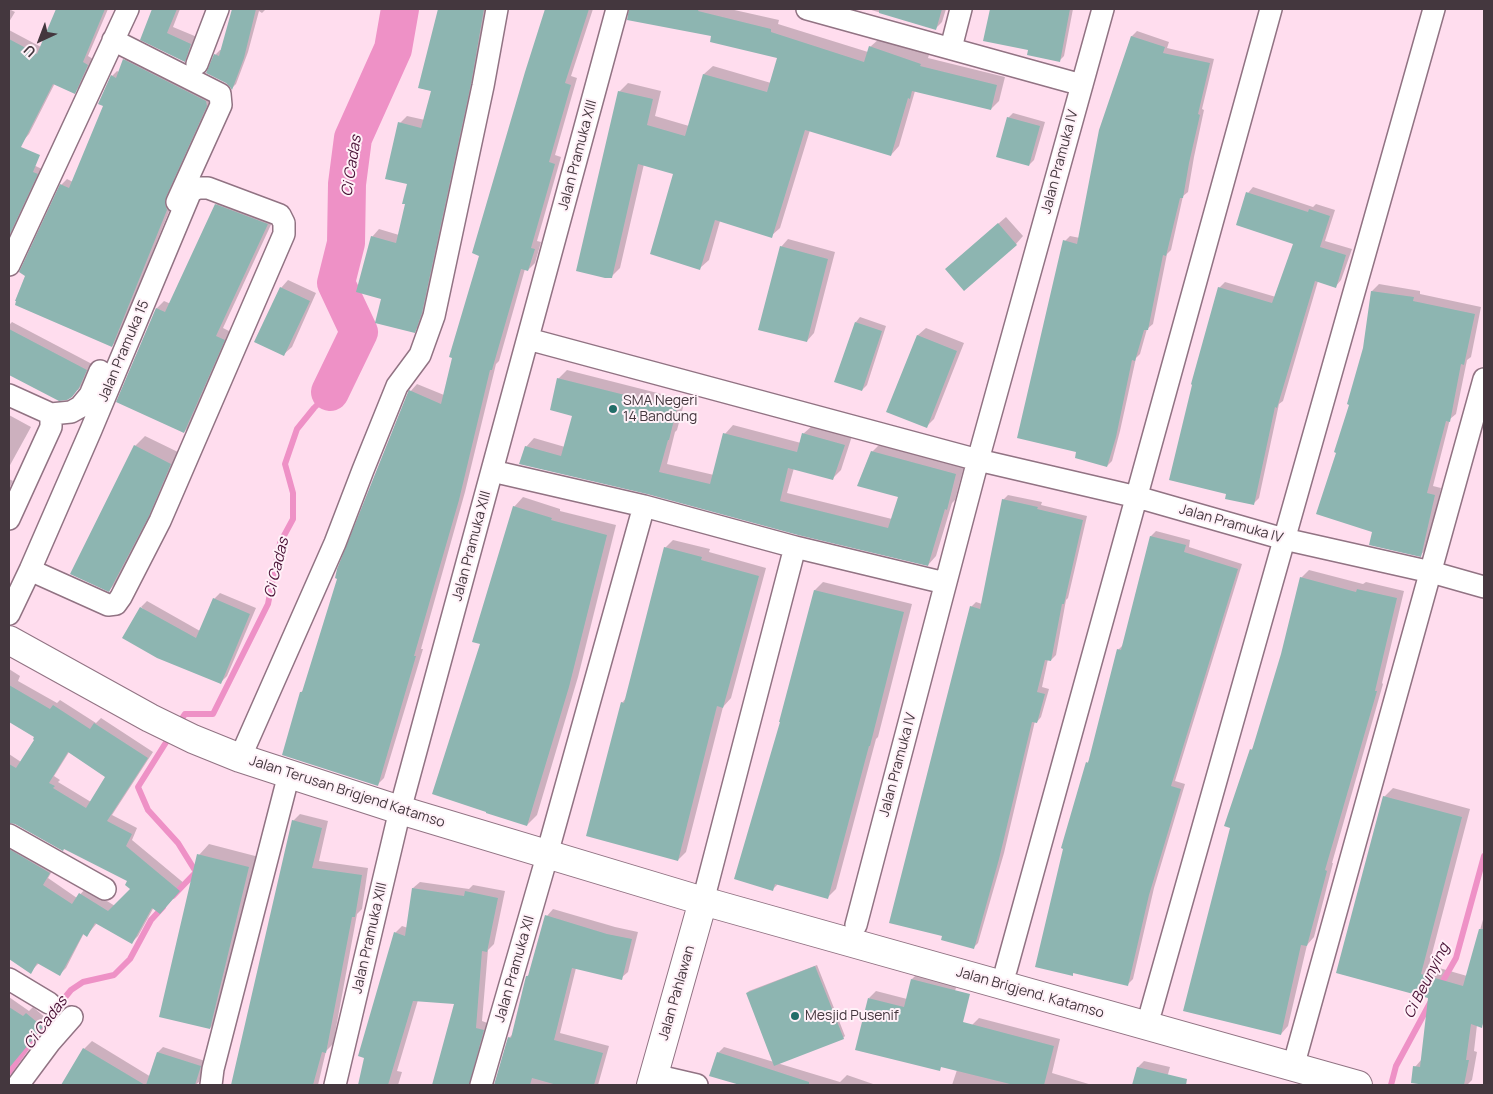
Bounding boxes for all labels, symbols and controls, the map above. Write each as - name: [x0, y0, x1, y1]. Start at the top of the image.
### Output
- north arrow: [15, 15, 65, 65]
- text: U: [19, 41, 40, 62]
- street label: Jalan Pramuka XIII: [555, 98, 601, 212]
- street label: Jalan Pramuka IV: [1038, 108, 1082, 216]
- water label: Ci Cadas: [338, 134, 366, 198]
- street label: Jalan Pramuka 15: [95, 298, 153, 404]
- place label: SMA Negeri 14 Bandung: [623, 393, 698, 426]
- marker: SMA Negeri 14 Bandung: [607, 403, 619, 415]
- street label: Jalan Pramuka XIII: [449, 489, 495, 603]
- street label: Jalan Pramuka IV: [1177, 501, 1285, 547]
- water label: Ci Cadas: [261, 536, 293, 600]
- street label: Jalan Pramuka IV: [876, 711, 920, 819]
- street label: Jalan Terusan Brigjend Katamso: [247, 752, 447, 832]
- street label: Jalan Pramuka XIII: [349, 881, 391, 995]
- street label: Jalan Pramuka XII: [492, 914, 538, 1024]
- water label: Ci Beunying: [1400, 940, 1454, 1022]
- street label: Jalan Pahlawan: [655, 944, 699, 1042]
- street label: Jalan Brigjend. Katamso: [954, 964, 1106, 1022]
- water label: Ci Cadas: [20, 993, 72, 1053]
- place label: Mesjid Pusenif: [805, 1008, 899, 1024]
- marker: Mesjid Pusenif: [789, 1010, 801, 1022]

